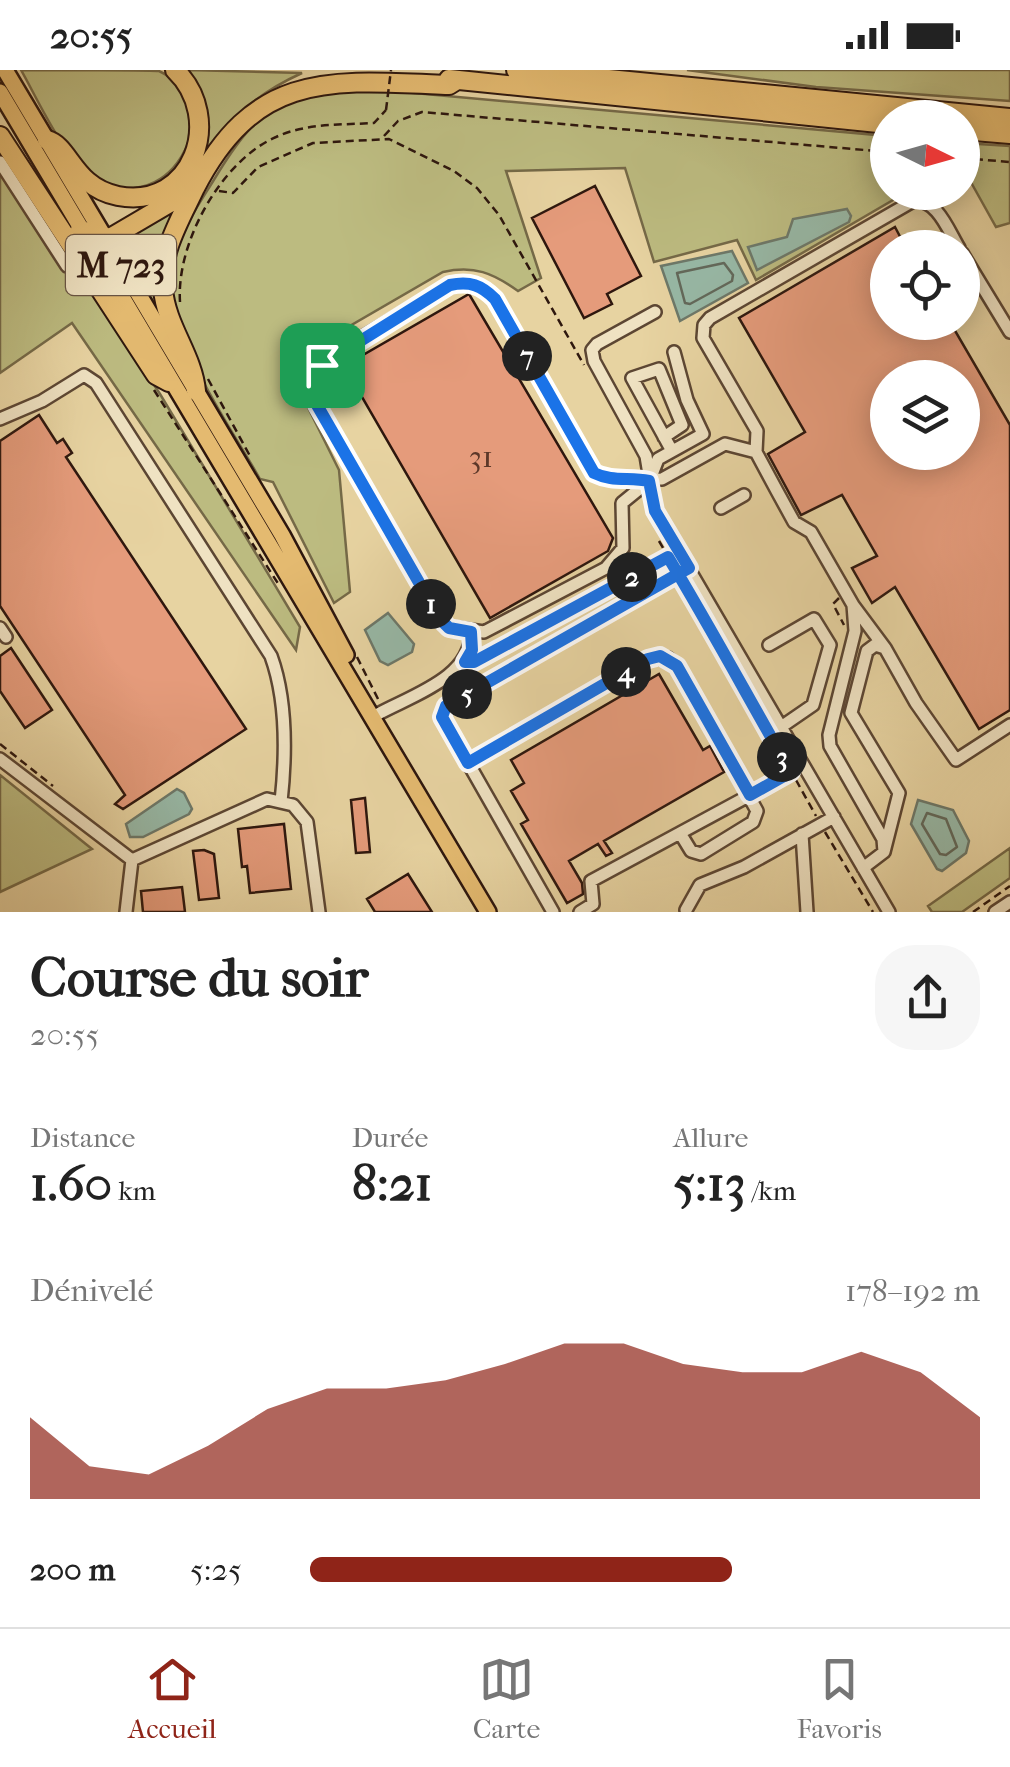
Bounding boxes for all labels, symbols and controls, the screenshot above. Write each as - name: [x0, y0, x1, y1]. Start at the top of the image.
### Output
- text: 20:55: [50, 13, 132, 58]
- north arrow: [870, 100, 980, 210]
- map controls: [870, 100, 980, 470]
- button: locate: [870, 230, 980, 340]
- road number: M 723: [66, 235, 176, 295]
- pin: [280, 323, 365, 408]
- pin: 7: [502, 331, 552, 381]
- icon: arrive: [295, 338, 350, 393]
- text: 7: [520, 339, 534, 372]
- button: layers: [870, 360, 980, 470]
- house number: 31: [469, 438, 493, 475]
- pin: 2: [607, 552, 657, 602]
- text: 2: [625, 560, 639, 593]
- pin: 1: [406, 579, 456, 629]
- text: 1: [426, 587, 436, 620]
- pin: 4: [601, 647, 651, 697]
- text: 4: [618, 655, 634, 688]
- pin: 5: [442, 669, 492, 719]
- text: 5: [461, 677, 473, 710]
- pin: 3: [757, 732, 807, 782]
- text: 3: [776, 740, 788, 773]
- button: share: [875, 945, 980, 1050]
- text: Course du soir: [30, 946, 368, 1010]
- text: 20:55: [30, 1016, 99, 1053]
- text: Distance: [30, 1121, 135, 1154]
- text: Durée: [352, 1121, 428, 1154]
- text: Allure: [673, 1121, 748, 1154]
- text: 1.60: [30, 1154, 112, 1213]
- text: 8:21: [352, 1154, 432, 1213]
- text: 5:13: [673, 1154, 745, 1213]
- text: km: [112, 1174, 156, 1207]
- text: /km: [745, 1174, 796, 1207]
- text: Dénivelé: [30, 1272, 153, 1309]
- text: 178–192 m: [845, 1272, 980, 1309]
- text: 200 m: [30, 1551, 115, 1588]
- text: 5:25: [190, 1551, 242, 1588]
- tab: Accueil: [128, 1652, 217, 1745]
- tab: Carte: [473, 1652, 540, 1745]
- tab: Favoris: [797, 1652, 882, 1745]

